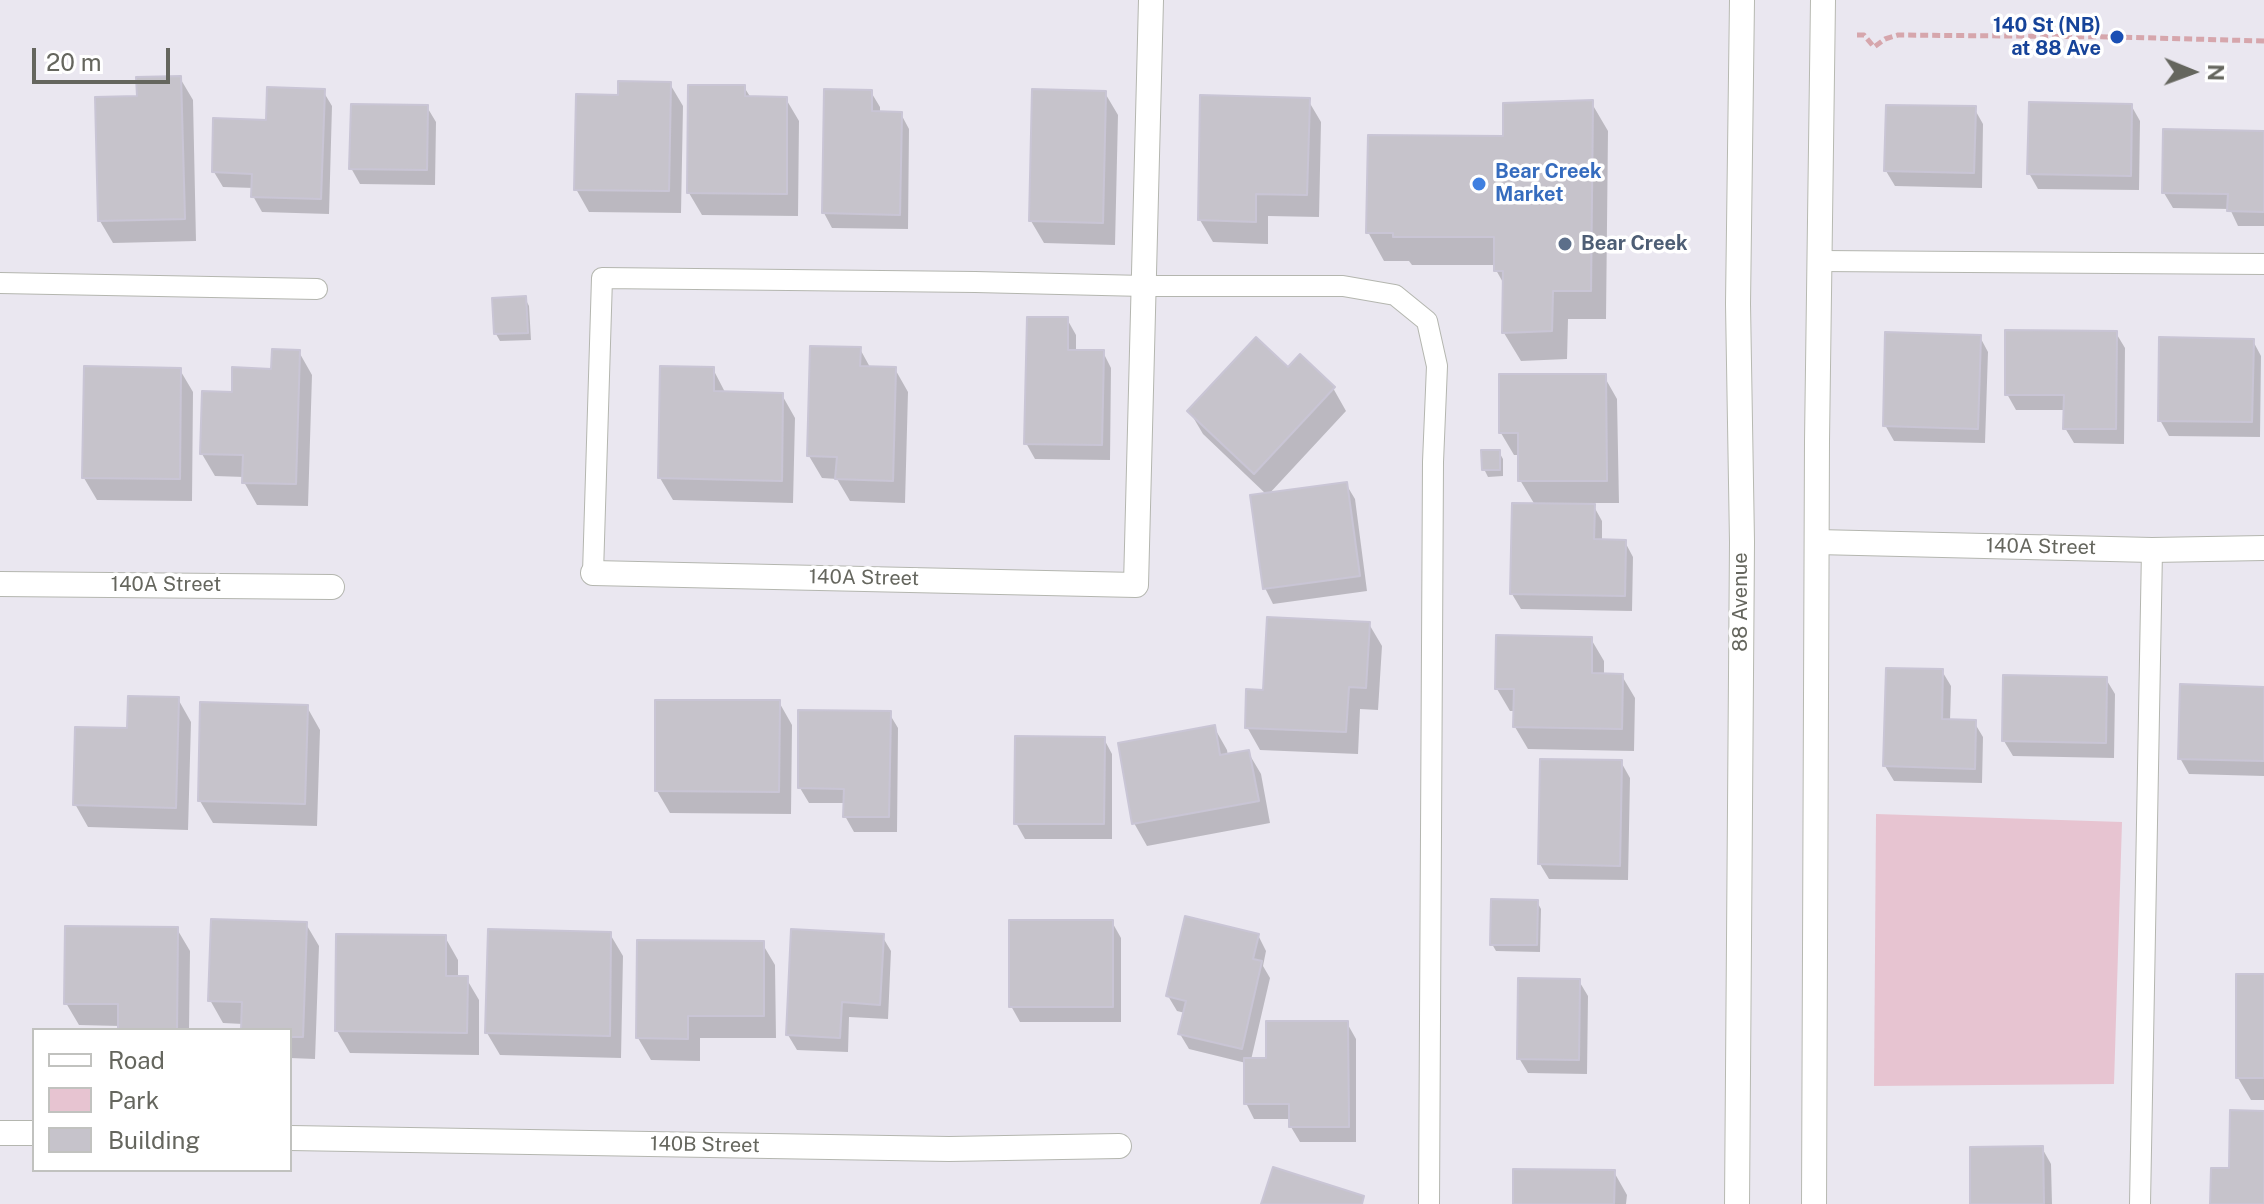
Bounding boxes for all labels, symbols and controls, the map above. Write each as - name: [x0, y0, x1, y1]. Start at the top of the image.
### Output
- place label: 140 St (NB) at 88 Ave: [1993, 14, 2101, 61]
- marker: 140 St (NB) at 88 Ave: [2108, 28, 2126, 46]
- scale bar: [36, 32, 174, 82]
- north arrow: [2152, 32, 2232, 112]
- text: 20 m: [46, 48, 102, 76]
- text: N: [2203, 64, 2229, 81]
- place label: Bear Creek Market: [1495, 160, 1602, 207]
- marker: Bear Creek Market: [1470, 175, 1488, 193]
- place label: Bear Creek: [1581, 232, 1688, 256]
- marker: Bear Creek: [1556, 235, 1574, 253]
- street label: 140A Street: [1986, 534, 2096, 560]
- street label: 88 Avenue: [1729, 552, 1753, 652]
- street label: 140A Street: [809, 565, 919, 591]
- street label: 140A Street: [111, 573, 221, 597]
- legend: [32, 1028, 292, 1172]
- text: Road: [108, 1046, 165, 1074]
- text: Park: [108, 1086, 159, 1114]
- text: Building: [108, 1126, 200, 1154]
- street label: 140B Street: [650, 1132, 760, 1158]

